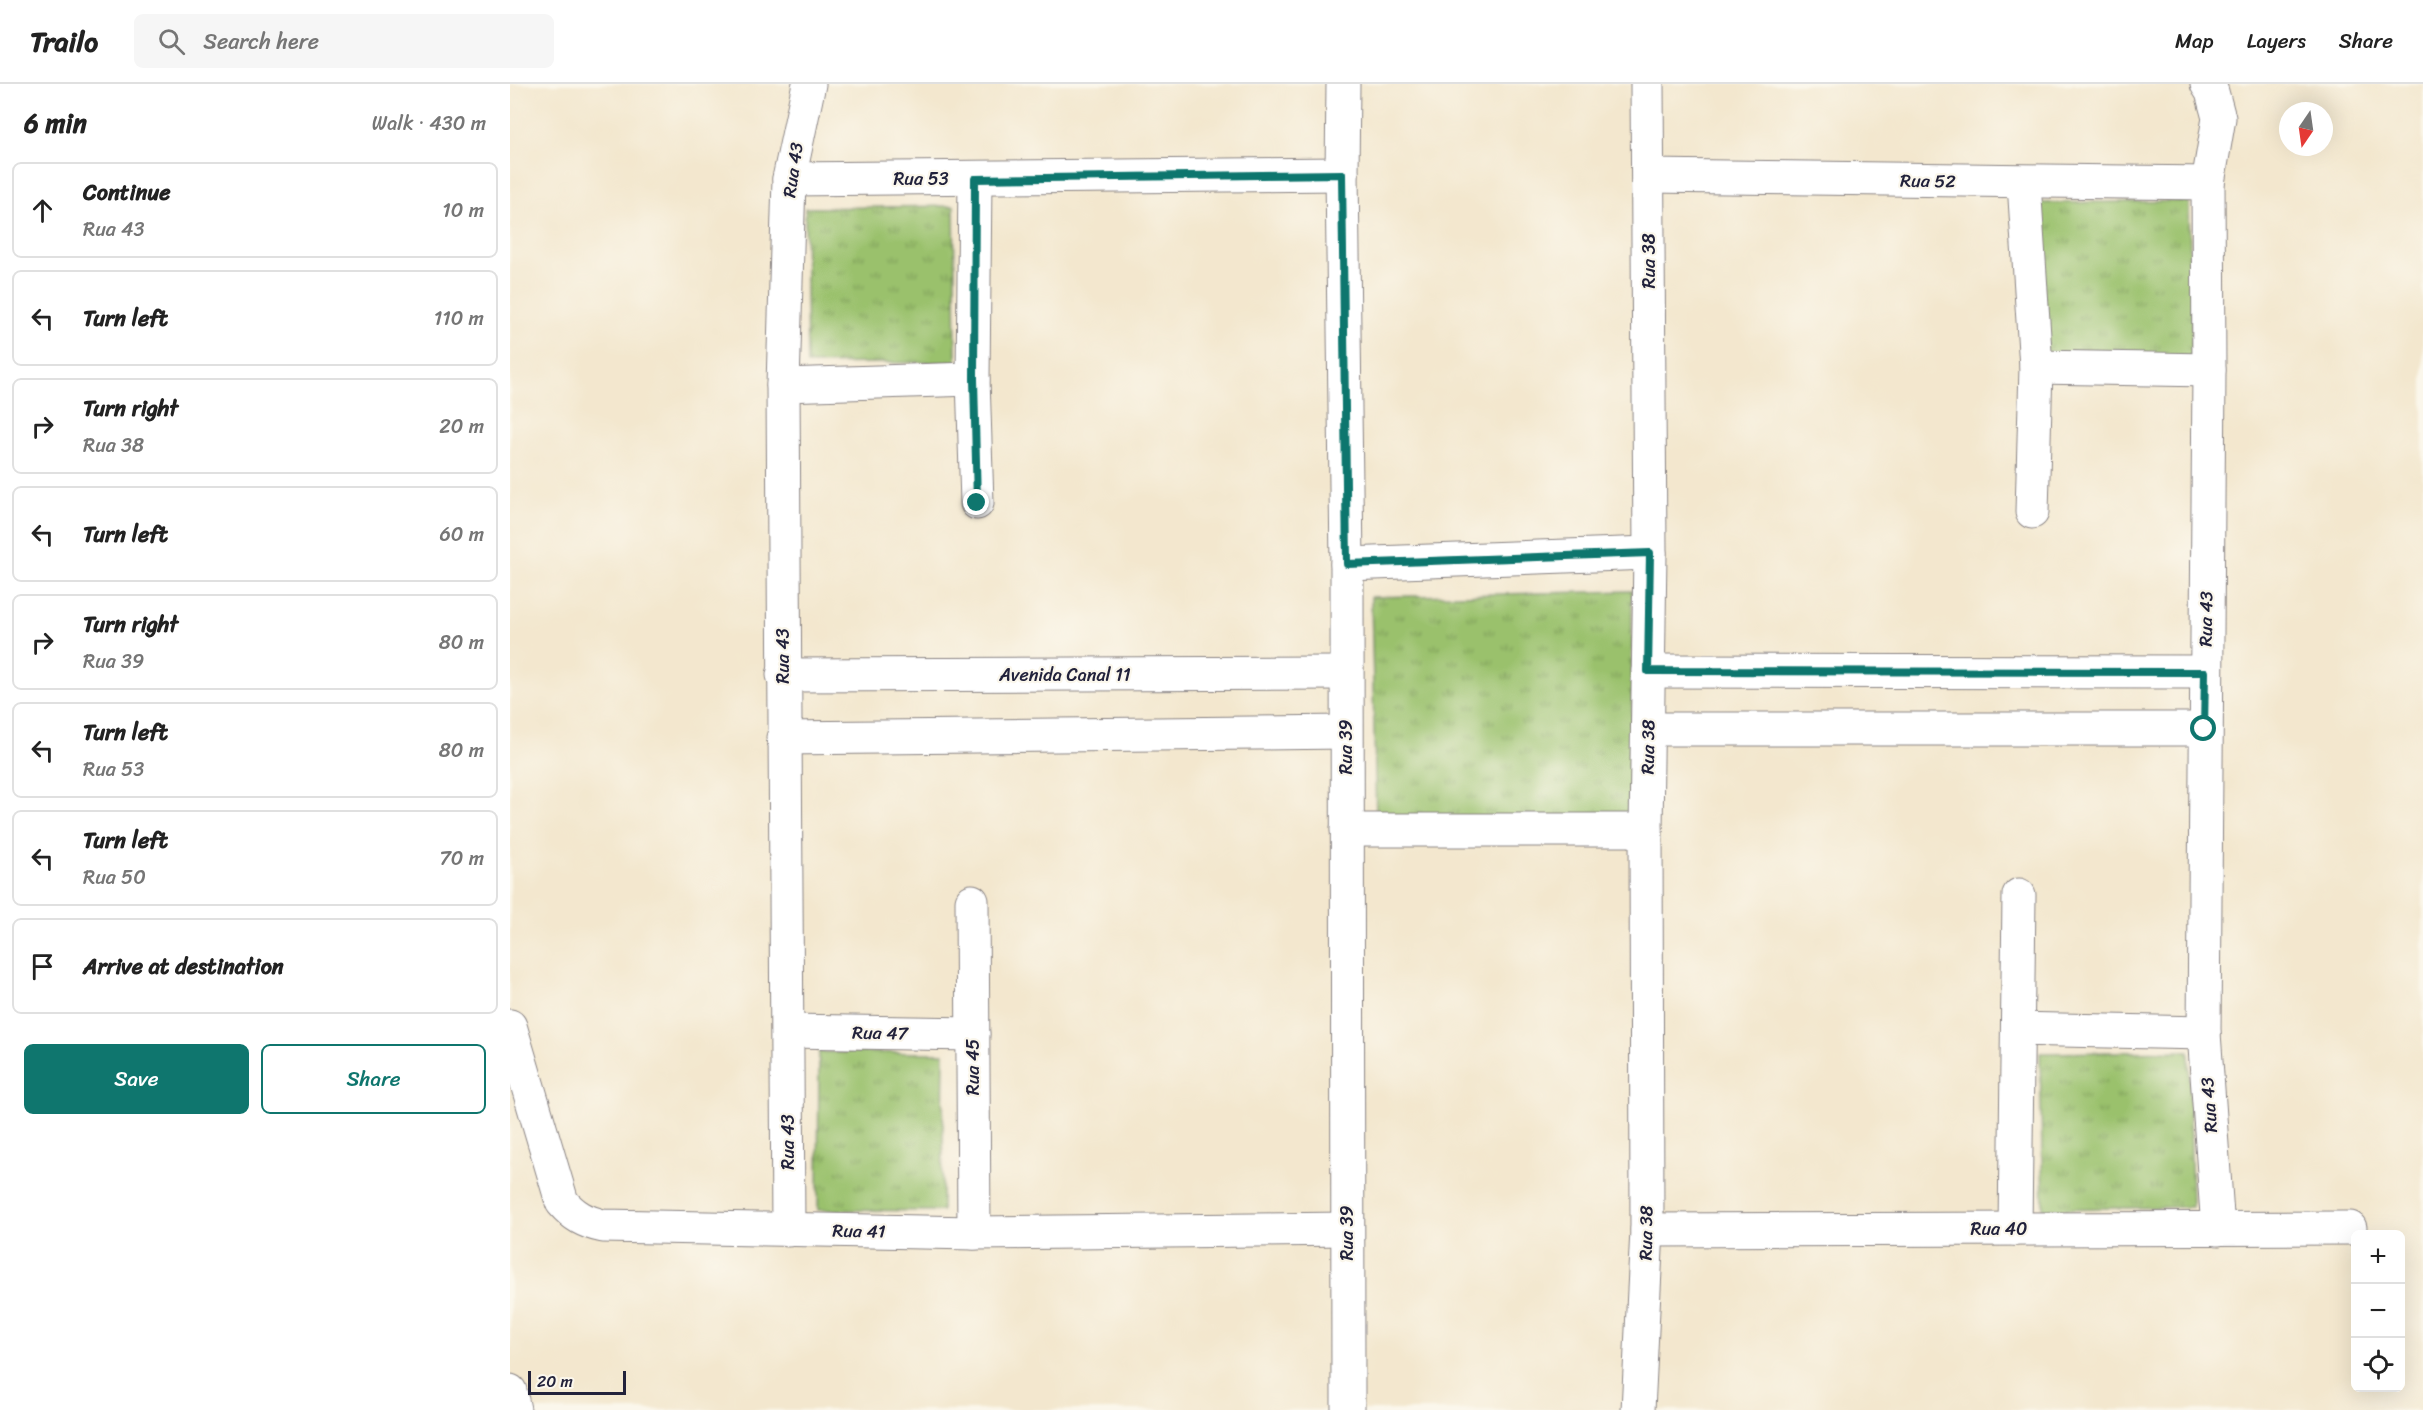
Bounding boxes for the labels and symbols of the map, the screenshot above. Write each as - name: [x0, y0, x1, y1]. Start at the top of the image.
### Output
- north arrow: [2279, 102, 2333, 156]
- street label: Rua 43: [773, 140, 813, 200]
- street label: Rua 53: [893, 163, 949, 195]
- street label: Rua 52: [1900, 165, 1956, 197]
- street label: Rua 38: [1633, 233, 1665, 289]
- route end: [963, 489, 989, 515]
- street label: Rua 43: [2190, 591, 2222, 647]
- street label: Rua 43: [767, 628, 799, 684]
- street label: Avenida Canal 11: [998, 659, 1131, 691]
- route start: [2190, 715, 2216, 741]
- street label: Rua 39: [1330, 719, 1362, 775]
- street label: Rua 38: [1632, 719, 1664, 775]
- street label: Rua 47: [852, 1017, 910, 1050]
- street label: Rua 45: [957, 1039, 989, 1095]
- street label: Rua 43: [2191, 1076, 2227, 1134]
- street label: Rua 43: [772, 1114, 804, 1170]
- street label: Rua 39: [1331, 1205, 1363, 1261]
- street label: Rua 38: [1630, 1205, 1662, 1261]
- street label: Rua 40: [1971, 1213, 2027, 1245]
- street label: Rua 41: [832, 1215, 886, 1247]
- scale bar: [528, 1368, 626, 1396]

